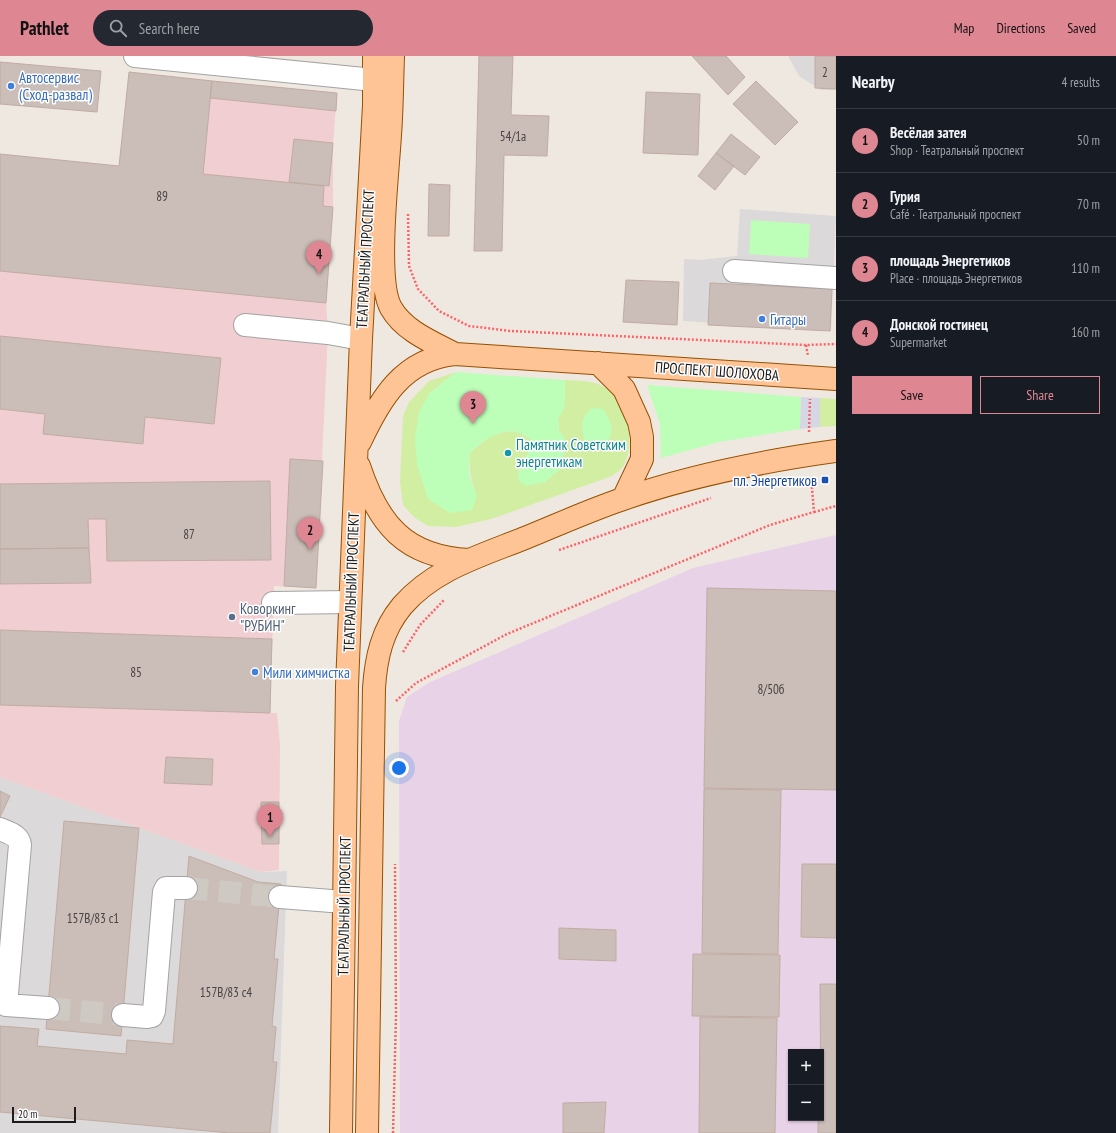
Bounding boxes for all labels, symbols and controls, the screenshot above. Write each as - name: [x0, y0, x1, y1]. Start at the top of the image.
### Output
- search box: [93, 10, 373, 46]
- text: Pathlet: [20, 16, 69, 40]
- icon: search: [107, 17, 129, 39]
- text: Search here: [139, 19, 200, 38]
- text: Map: [954, 19, 974, 37]
- text: Directions: [996, 19, 1045, 37]
- text: Saved: [1067, 19, 1096, 37]
- house number: 2: [822, 64, 828, 81]
- place label: Автосервис (Сход-развал): [19, 68, 92, 104]
- text: Nearby: [852, 71, 895, 93]
- text: 4 results: [1061, 74, 1100, 91]
- marker: Автосервис (Сход-развал): [6, 81, 16, 91]
- text: Весёлая затея: [890, 123, 967, 142]
- house number: 54/1а: [500, 128, 526, 145]
- text: 1: [862, 132, 868, 149]
- text: 50 m: [1077, 132, 1100, 149]
- text: Shop · Театральный проспект: [890, 142, 1024, 159]
- text: Гурия: [890, 187, 920, 206]
- house number: 89: [156, 188, 168, 205]
- street label: ТЕАТРАЛЬНЫЙ ПРОСПЕКТ: [352, 188, 378, 329]
- text: 2: [862, 196, 868, 213]
- text: 70 m: [1077, 196, 1100, 213]
- text: Café · Театральный проспект: [890, 206, 1021, 223]
- pin: 4: [306, 241, 332, 274]
- text: площадь Энергетиков: [890, 251, 1011, 270]
- text: 3: [862, 260, 868, 277]
- text: 110 m: [1071, 260, 1100, 277]
- text: Place · площадь Энергетиков: [890, 270, 1022, 287]
- place label: Гитары: [770, 310, 806, 329]
- marker: Гитары: [757, 314, 767, 324]
- text: Донской гостинец: [890, 315, 988, 334]
- text: 4: [862, 324, 868, 341]
- text: 160 m: [1071, 324, 1100, 341]
- text: Supermarket: [890, 334, 947, 351]
- street label: ПРОСПЕКТ ШОЛОХОВА: [654, 357, 781, 385]
- button: Save: [852, 376, 972, 414]
- button: Share: [980, 376, 1100, 414]
- pin: 3: [460, 391, 486, 424]
- place label: Памятник Советским энергетикам: [516, 435, 626, 471]
- marker: Памятник Советским энергетикам: [503, 448, 513, 458]
- place label: пл. Энергетиков: [733, 471, 817, 490]
- marker: пл. Энергетиков: [820, 475, 830, 485]
- street label: ТЕАТРАЛЬНЫЙ ПРОСПЕКТ: [339, 512, 363, 652]
- pin: 2: [297, 517, 323, 550]
- house number: 87: [183, 526, 195, 543]
- place label: Коворкинг "РУБИН": [240, 599, 296, 635]
- marker: Коворкинг "РУБИН": [227, 612, 237, 622]
- place label: Мили химчистка: [263, 663, 350, 682]
- house number: 85: [130, 664, 142, 681]
- marker: Мили химчистка: [250, 667, 260, 677]
- house number: 8/50б: [757, 681, 785, 698]
- your location: [389, 758, 409, 778]
- pin: 1: [257, 804, 283, 837]
- street label: ТЕАТРАЛЬНЫЙ ПРОСПЕКТ: [333, 836, 355, 976]
- house number: 157В/83 с1: [67, 910, 119, 927]
- house number: 157В/83 с4: [200, 984, 252, 1001]
- map controls: [788, 1049, 824, 1121]
- button: +: [788, 1049, 824, 1085]
- button: −: [788, 1085, 824, 1121]
- scale bar: [12, 1105, 76, 1124]
- text: 20 m: [18, 1107, 37, 1121]

